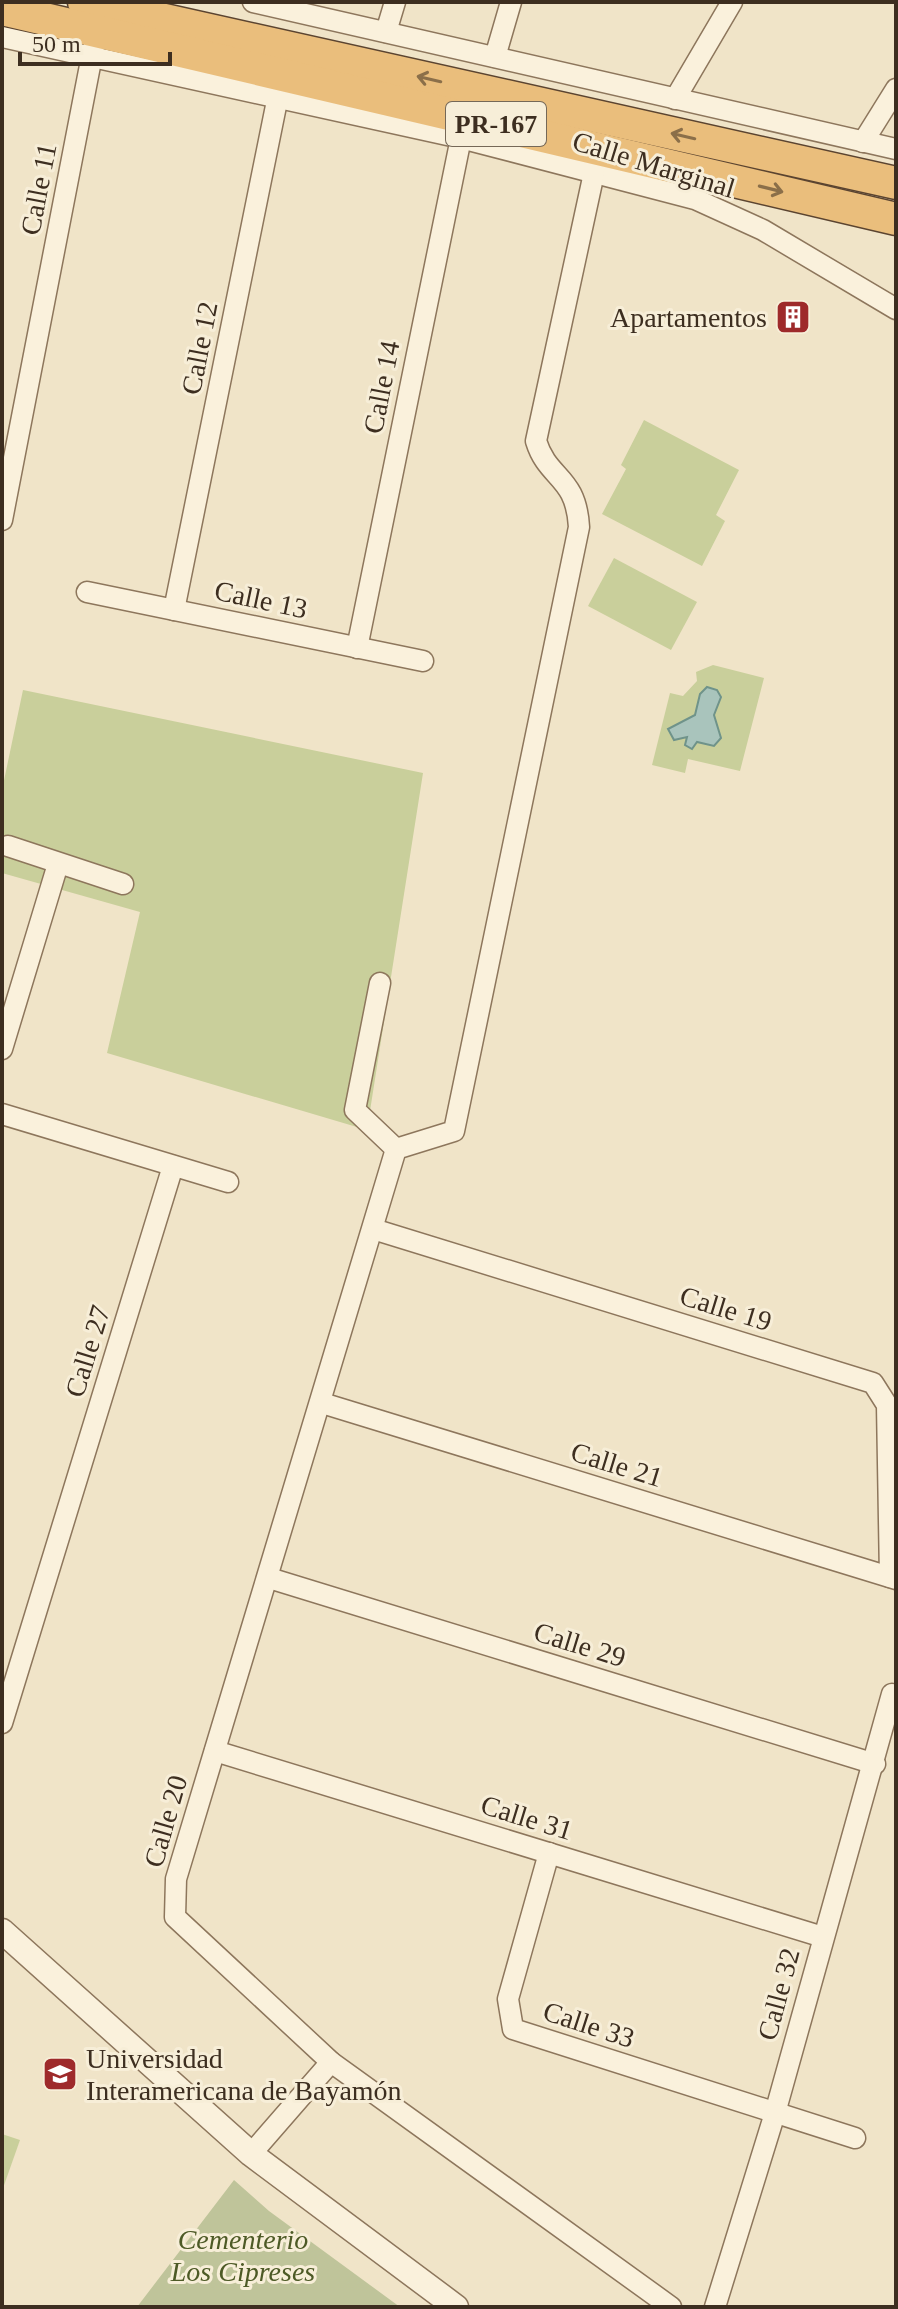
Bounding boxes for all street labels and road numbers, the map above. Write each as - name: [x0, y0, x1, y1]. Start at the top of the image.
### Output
- road number: PR-167: [446, 102, 546, 146]
- street label: Calle Marginal: [569, 125, 739, 204]
- street label: Calle 11: [14, 140, 63, 238]
- street label: Calle 12: [175, 299, 224, 397]
- street label: Calle 14: [357, 338, 406, 436]
- street label: Calle 13: [212, 575, 310, 624]
- street label: Calle 19: [676, 1280, 775, 1337]
- street label: Calle 27: [59, 1302, 116, 1401]
- street label: Calle 21: [567, 1436, 666, 1493]
- street label: Calle 29: [530, 1616, 629, 1673]
- street label: Calle 20: [138, 1772, 193, 1871]
- street label: Calle 31: [477, 1789, 576, 1846]
- street label: Calle 32: [751, 1945, 806, 2044]
- street label: Calle 33: [539, 1995, 638, 2054]

